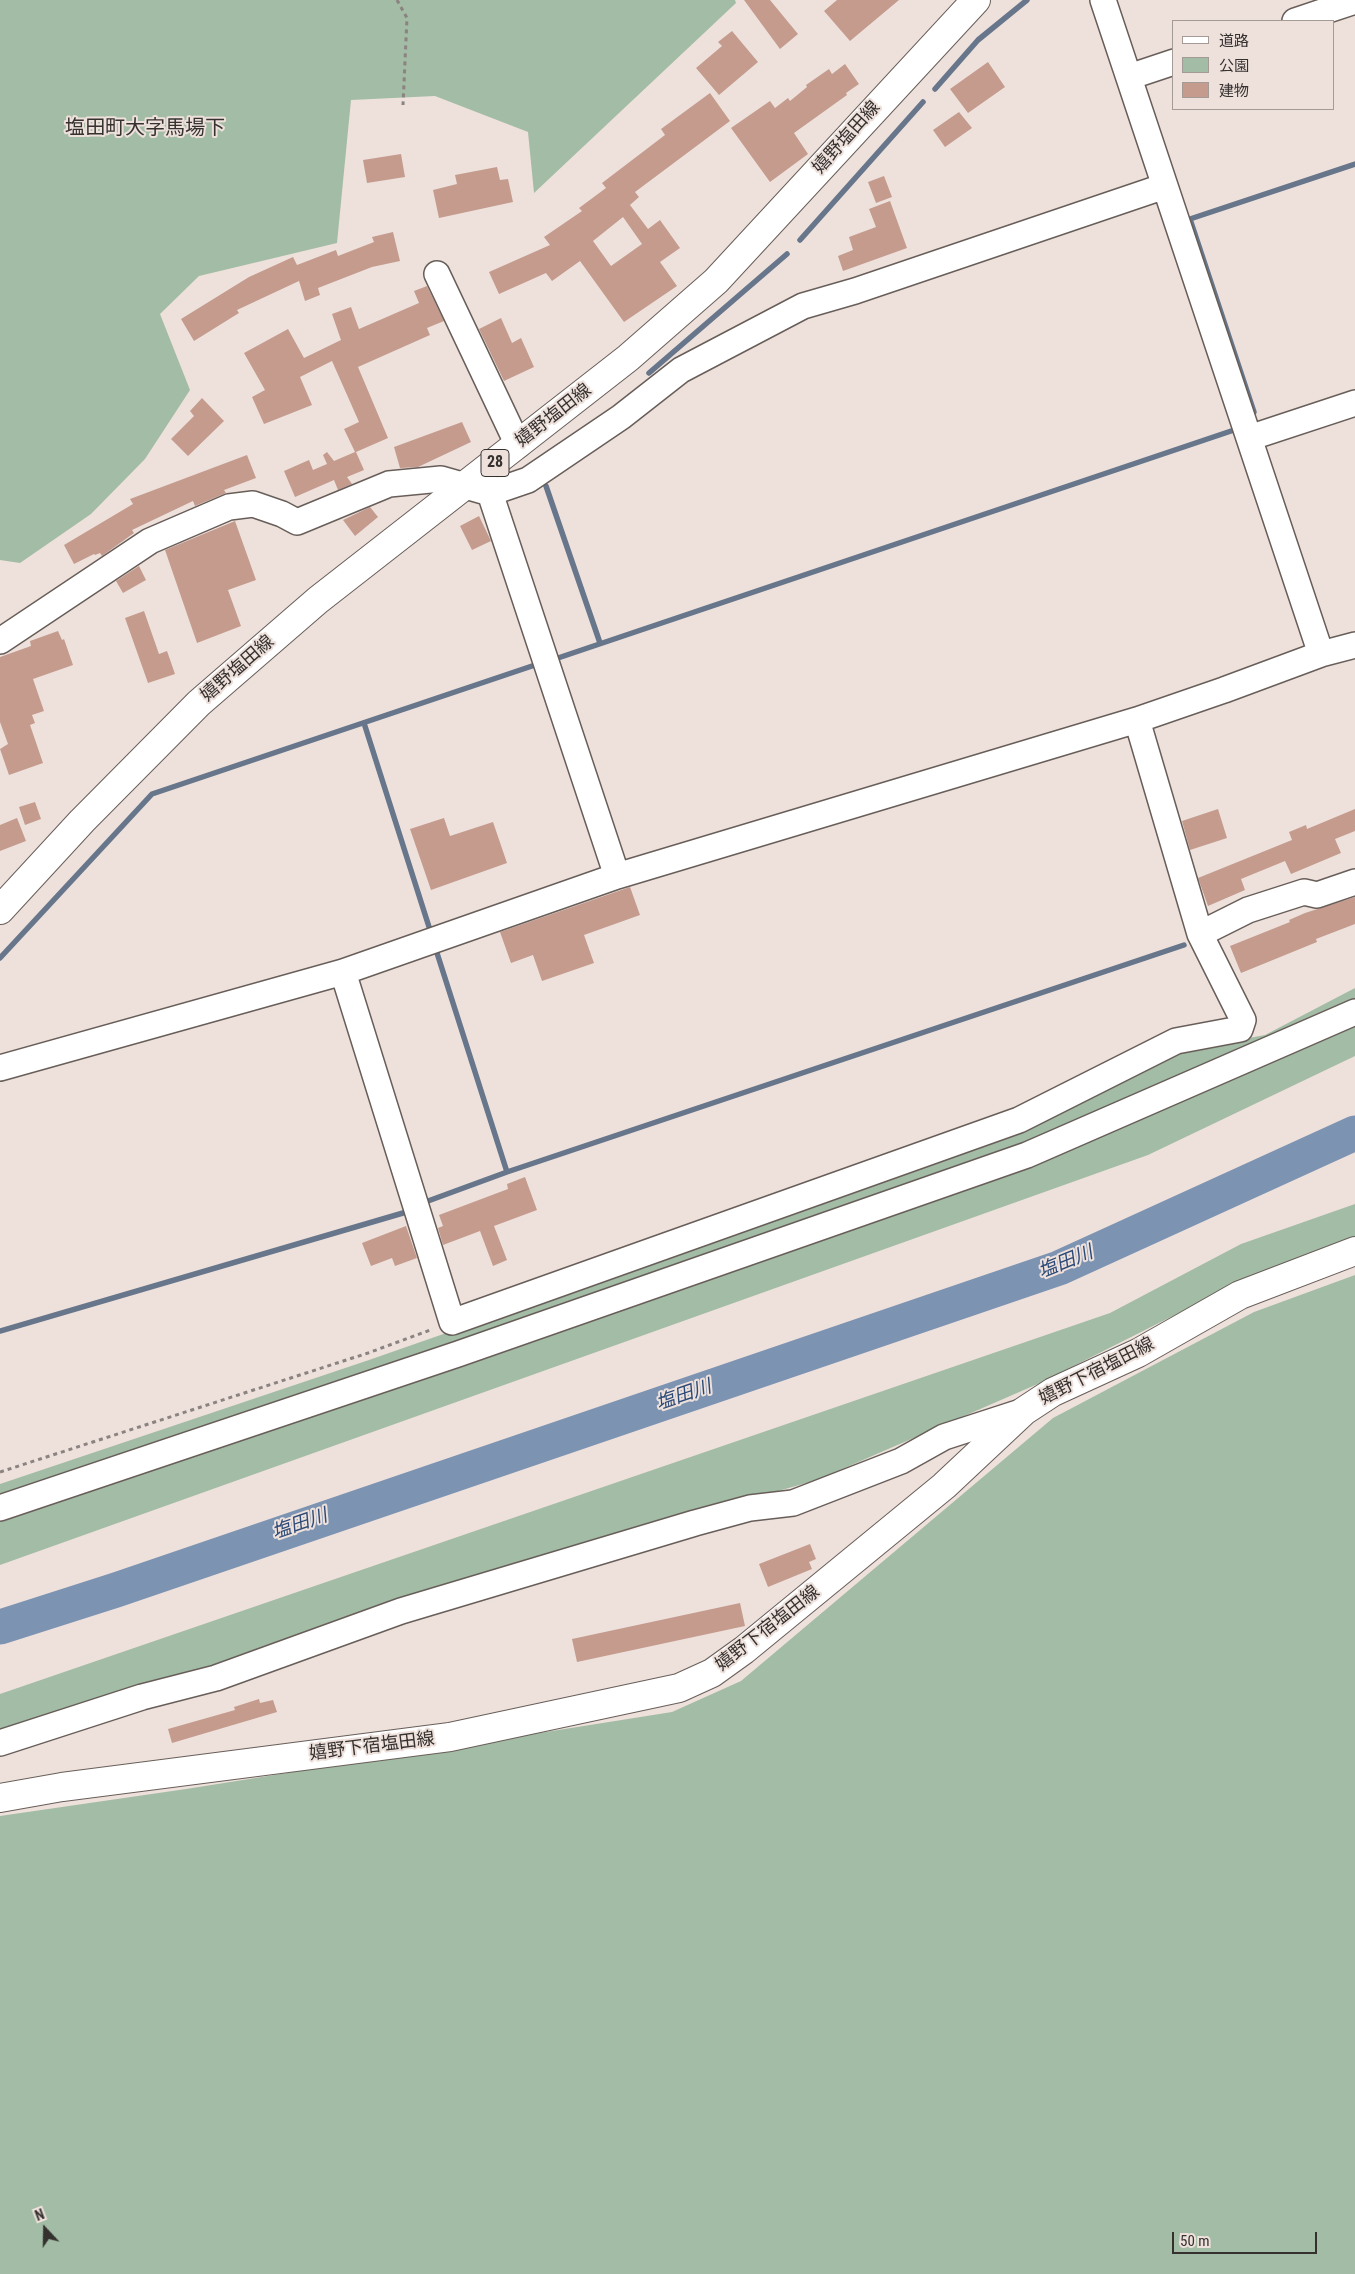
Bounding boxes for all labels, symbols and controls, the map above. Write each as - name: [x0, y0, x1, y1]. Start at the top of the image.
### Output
- legend: [1172, 20, 1335, 110]
- text: 道路: [1219, 32, 1249, 50]
- text: 公園: [1219, 57, 1249, 75]
- text: 建物: [1219, 82, 1249, 100]
- street label: 嬉野塩田線: [809, 97, 885, 179]
- district label: 塩田町大字馬場下: [65, 117, 225, 141]
- street label: 嬉野塩田線: [512, 380, 596, 452]
- road number: 28: [481, 449, 509, 476]
- street label: 嬉野塩田線: [197, 631, 279, 707]
- water label: 塩田川: [1035, 1242, 1097, 1284]
- street label: 嬉野下宿塩田線: [1036, 1334, 1158, 1410]
- water label: 塩田川: [653, 1376, 715, 1416]
- water label: 塩田川: [269, 1505, 331, 1545]
- street label: 嬉野下宿塩田線: [712, 1582, 824, 1676]
- street label: 嬉野下宿塩田線: [308, 1729, 436, 1765]
- north arrow: [20, 2204, 70, 2254]
- text: N: [33, 2206, 46, 2224]
- scale bar: [1175, 2222, 1320, 2254]
- text: 50 m: [1180, 2232, 1210, 2250]

